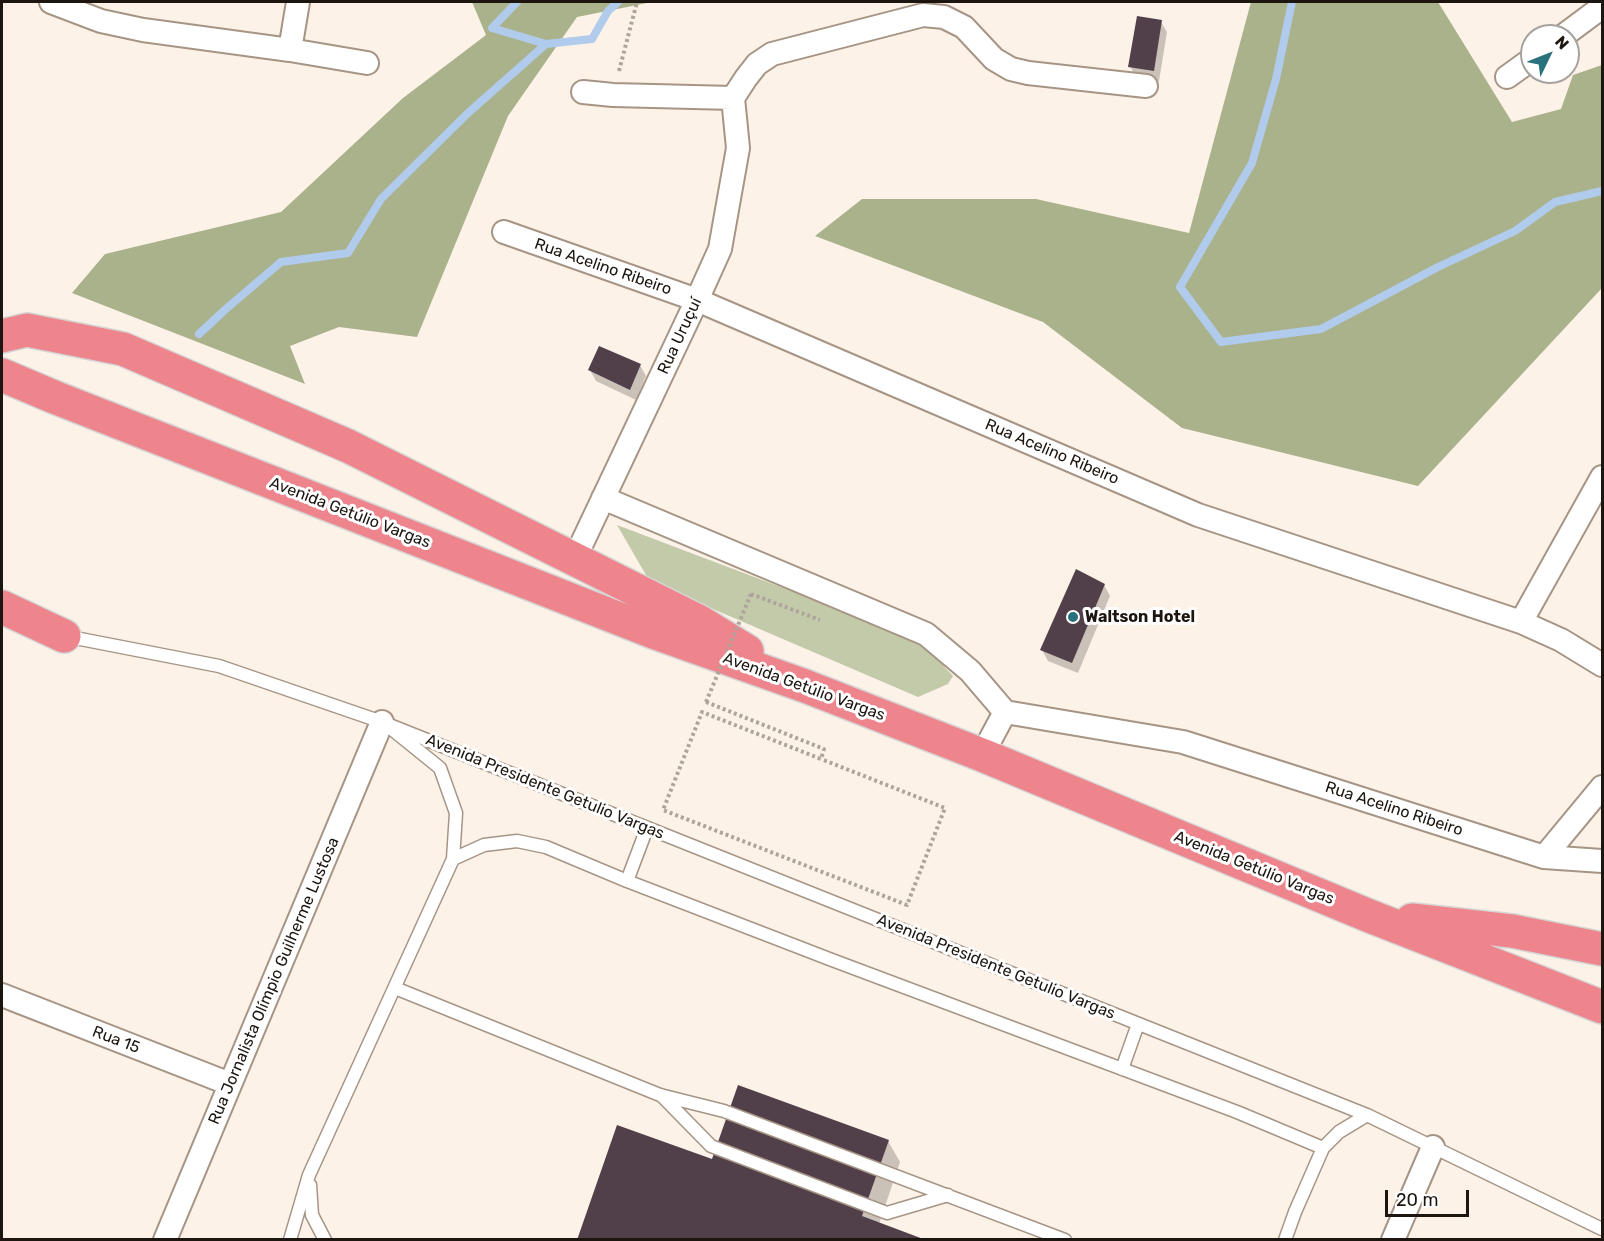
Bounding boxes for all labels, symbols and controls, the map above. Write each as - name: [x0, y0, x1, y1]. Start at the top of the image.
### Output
- north arrow: [1520, 24, 1580, 84]
- text: N: [1551, 32, 1573, 53]
- street label: Rua Acelino Ribeiro: [532, 235, 674, 299]
- street label: Rua Uruçuí: [654, 295, 706, 377]
- street label: Rua Acelino Ribeiro: [982, 415, 1122, 489]
- street label: Avenida Getúlio Vargas: [267, 473, 433, 553]
- place label: Waltson Hotel: [1085, 607, 1195, 627]
- marker: Waltson Hotel: [1066, 610, 1080, 624]
- street label: Avenida Getúlio Vargas: [720, 649, 888, 725]
- street label: Avenida Presidente Getulio Vargas: [423, 730, 667, 844]
- street label: Rua Acelino Ribeiro: [1323, 778, 1465, 840]
- street label: Avenida Getúlio Vargas: [1171, 827, 1337, 909]
- street label: Rua Jornalista Olímpio Guilherme Lustosa: [205, 834, 343, 1128]
- street label: Avenida Presidente Getulio Vargas: [874, 910, 1118, 1024]
- street label: Rua 15: [90, 1022, 142, 1058]
- scale bar: [1388, 1178, 1472, 1216]
- text: 20 m: [1396, 1189, 1438, 1211]

